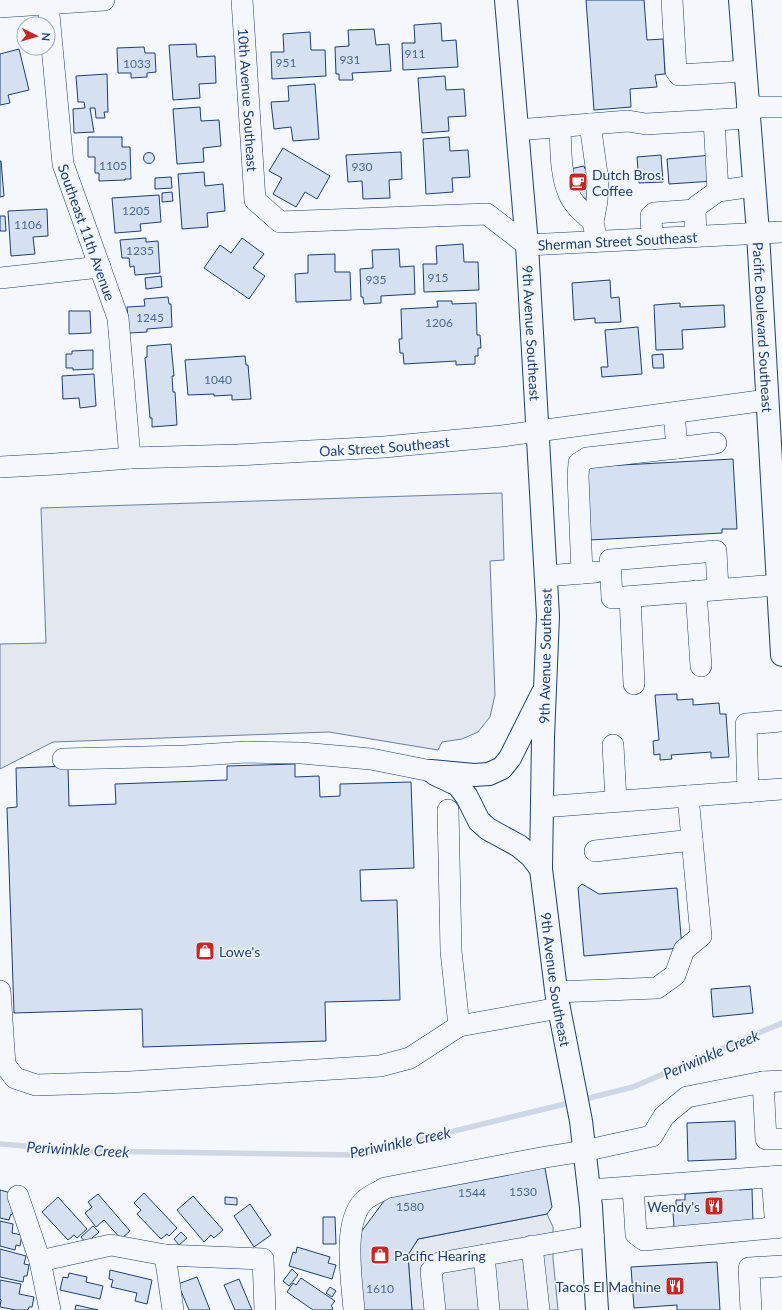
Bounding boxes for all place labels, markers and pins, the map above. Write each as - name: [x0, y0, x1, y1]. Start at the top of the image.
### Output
- place label: Dutch Bros. Coffee: [592, 166, 664, 199]
- cafe icon: Dutch Bros. Coffee: [567, 171, 589, 193]
- shop icon: Lowe's: [194, 940, 216, 962]
- place label: Lowe's: [219, 943, 260, 960]
- restaurant icon: Wendy's: [703, 1195, 725, 1217]
- place label: Wendy's: [647, 1198, 700, 1215]
- shop icon: Pacific Hearing: [369, 1244, 391, 1266]
- place label: Pacific Hearing: [394, 1247, 486, 1264]
- restaurant icon: Tacos El Machine: [664, 1275, 686, 1297]
- place label: Tacos El Machine: [556, 1278, 661, 1295]

